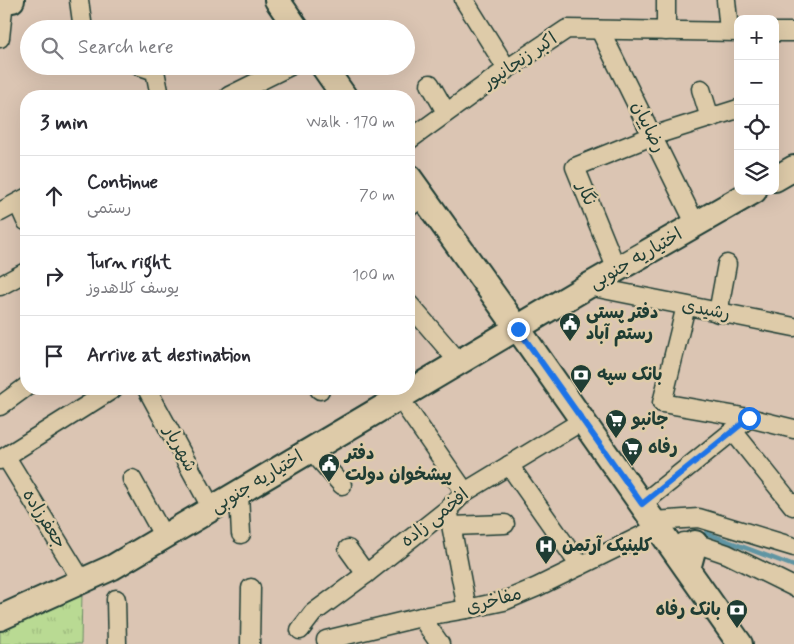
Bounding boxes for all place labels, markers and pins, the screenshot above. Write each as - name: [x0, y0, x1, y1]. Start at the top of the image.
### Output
- place label: دفتر پستی رستم آباد: [586, 301, 658, 347]
- public building icon: دفتر پستی رستم آباد: [558, 311, 582, 342]
- bank icon: بانک سپه: [569, 363, 593, 394]
- place label: بانک سپه: [597, 363, 663, 387]
- supermarket icon: جانبو: [604, 408, 628, 439]
- place label: جانبو: [630, 408, 669, 432]
- supermarket icon: رفاه: [620, 436, 644, 467]
- place label: رفاه: [648, 436, 678, 460]
- place label: دفتر پیشخوان دولت: [343, 442, 453, 487]
- public building icon: دفتر پیشخوان دولت: [317, 452, 341, 483]
- hospital icon: کلینیک آرتمن: [534, 534, 558, 565]
- place label: کلینیک آرتمن: [562, 534, 652, 558]
- place label: بانک رفاه: [655, 598, 721, 622]
- bank icon: بانک رفاه: [725, 598, 749, 629]

